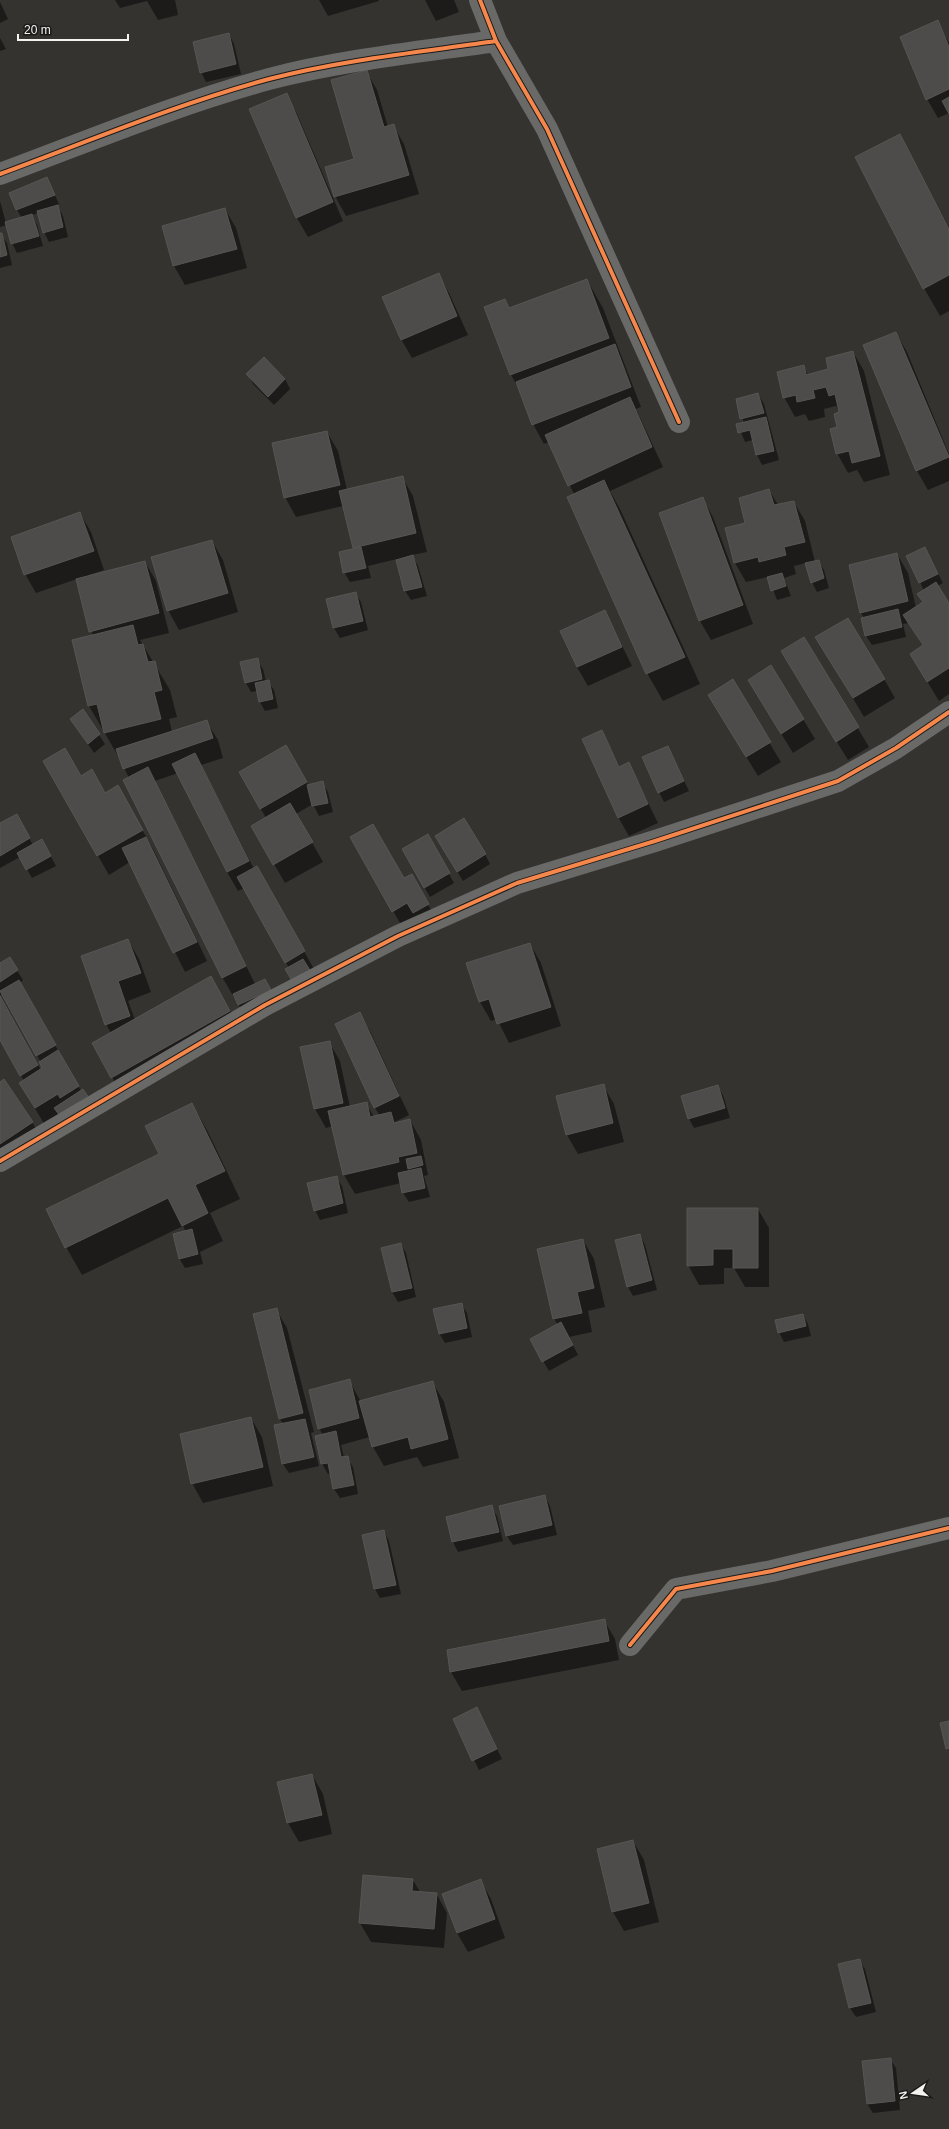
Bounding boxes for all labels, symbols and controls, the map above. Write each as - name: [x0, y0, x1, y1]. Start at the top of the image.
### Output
- scale bar: [18, 16, 128, 42]
- text: 20 m: [24, 23, 51, 37]
- north arrow: [893, 2073, 933, 2113]
- text: N: [897, 2090, 910, 2100]

